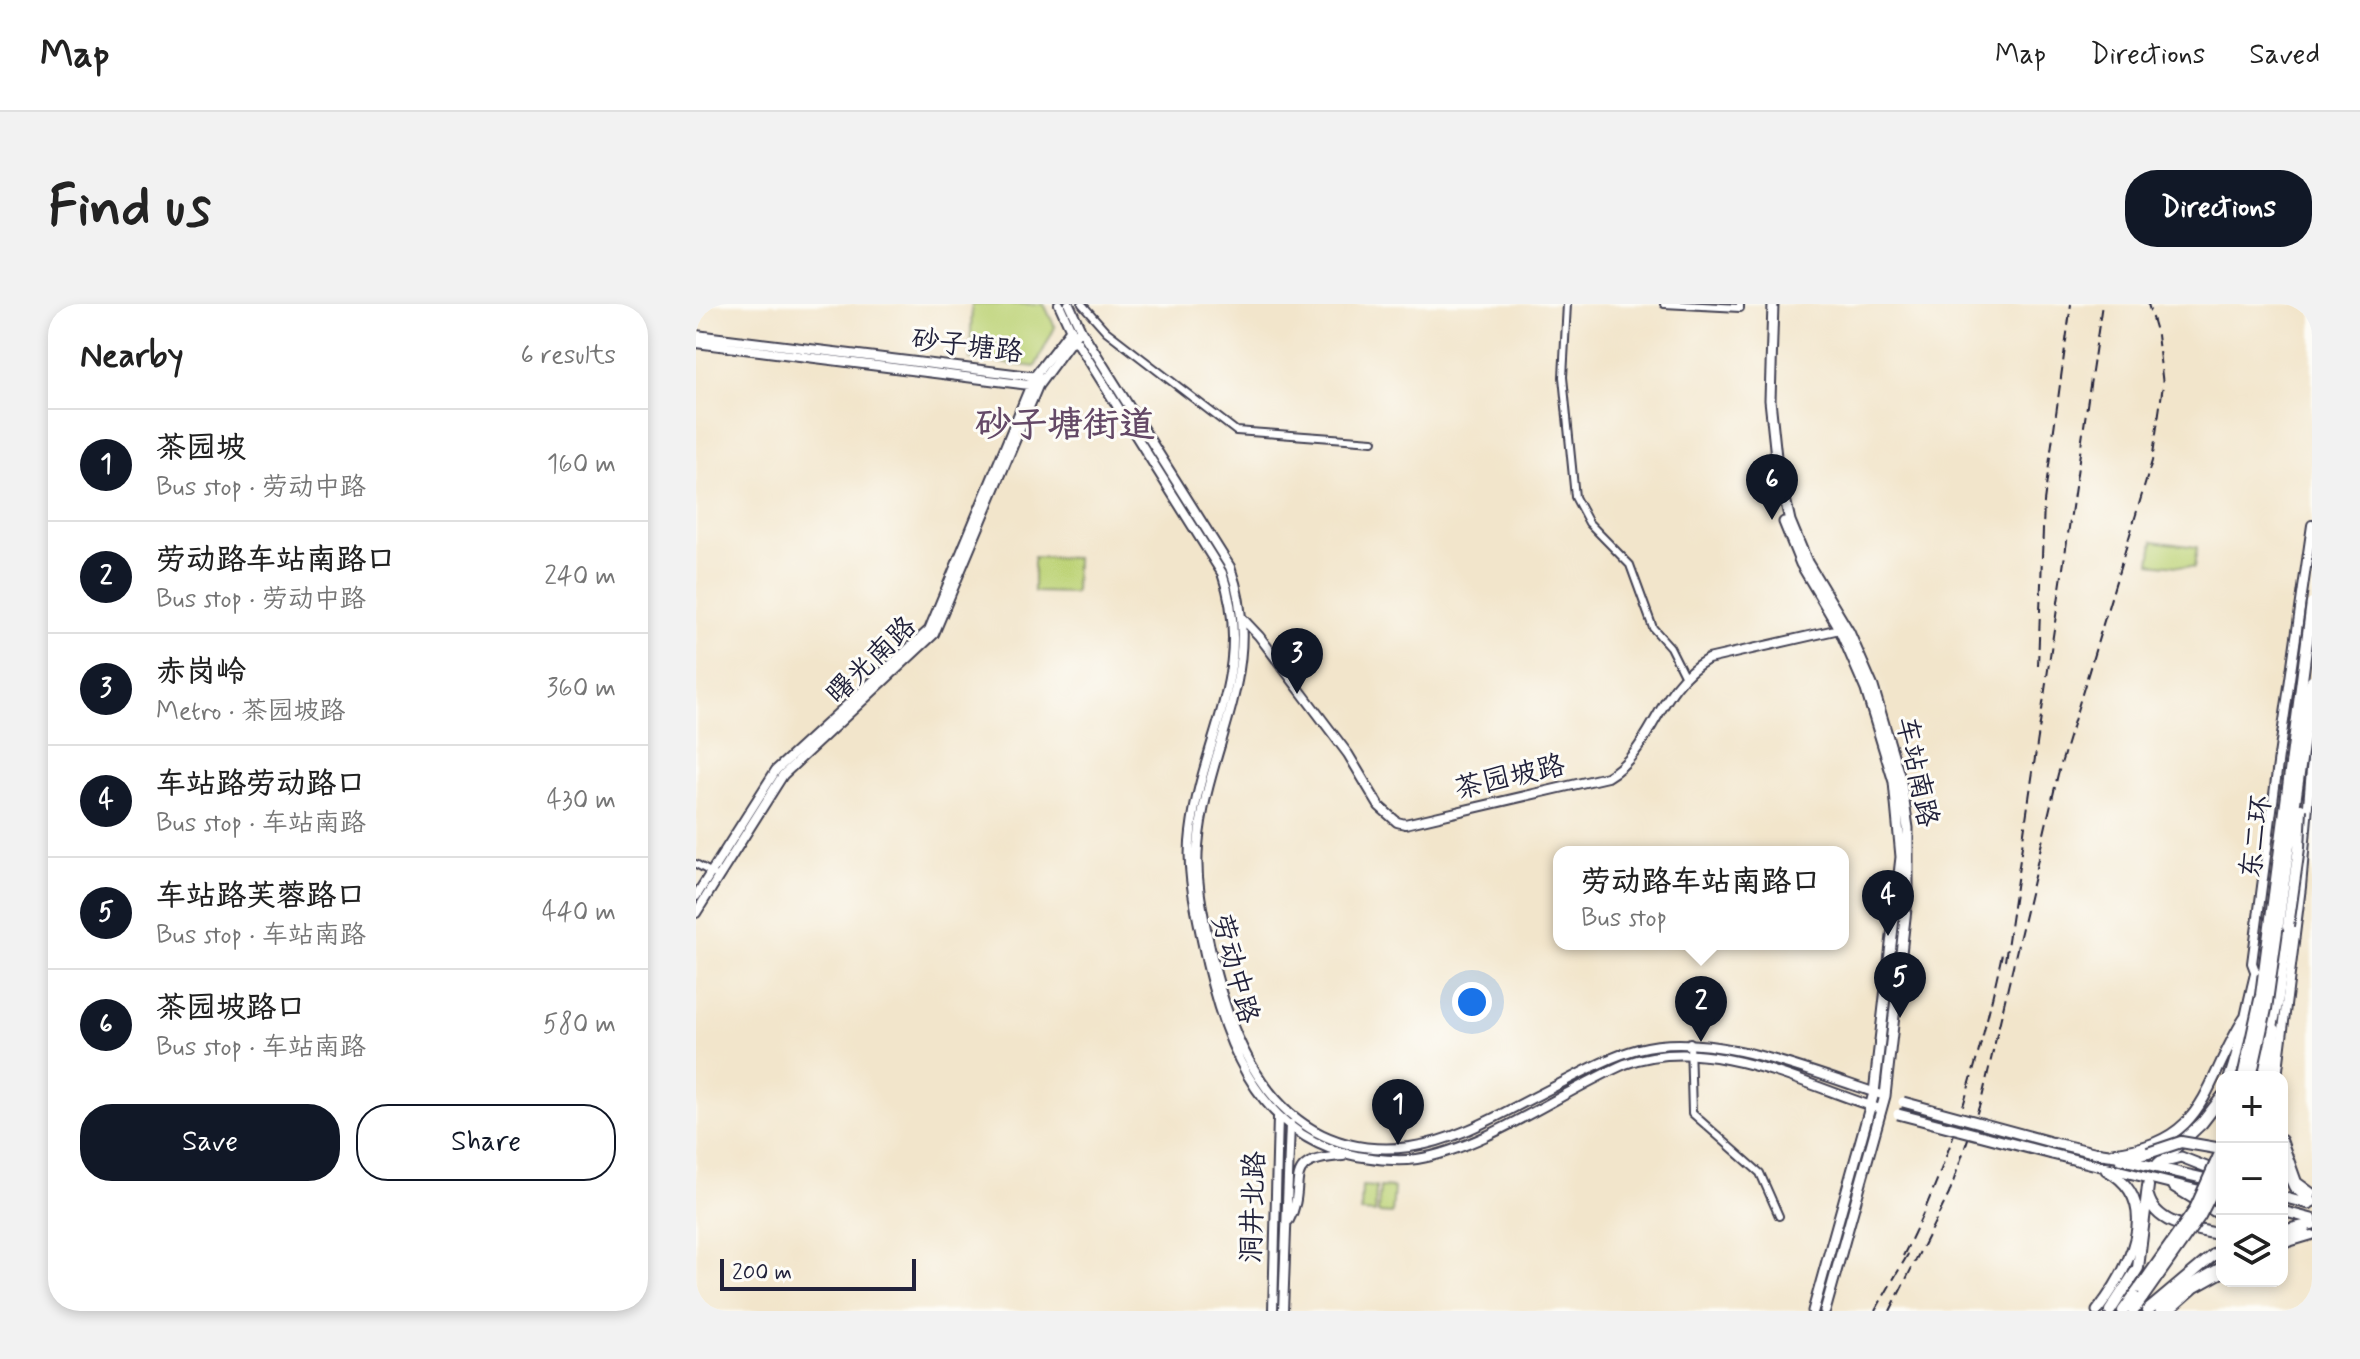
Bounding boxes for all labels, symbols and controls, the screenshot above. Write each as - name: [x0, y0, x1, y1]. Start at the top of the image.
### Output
- text: Map: [40, 31, 110, 80]
- text: Map: [1995, 37, 2046, 74]
- text: Directions: [2090, 37, 2205, 74]
- text: Saved: [2249, 37, 2320, 74]
- button: Directions: [2125, 170, 2312, 247]
- text: Find us: [48, 172, 211, 245]
- street label: 砂子塘路: [909, 322, 1025, 372]
- text: Nearby: [80, 334, 184, 379]
- text: 6 results: [521, 339, 616, 373]
- district label: 砂子塘街道: [975, 403, 1155, 450]
- text: 茶园坡: [156, 429, 246, 468]
- text: 1: [100, 448, 112, 482]
- text: 160 m: [547, 448, 616, 482]
- pin: 6: [1746, 454, 1798, 520]
- text: Bus stop · 劳动中路: [156, 471, 366, 505]
- text: 劳动路车站南路口: [156, 541, 396, 580]
- text: 2: [100, 560, 112, 594]
- text: 240 m: [544, 560, 616, 594]
- text: Bus stop · 劳动中路: [156, 583, 366, 617]
- street label: 曙光南路: [819, 609, 925, 713]
- pin: 3: [1271, 628, 1323, 694]
- text: 赤岗岭: [156, 653, 246, 692]
- text: 3: [100, 672, 112, 706]
- text: 360 m: [547, 672, 616, 706]
- text: Metro · 茶园坡路: [156, 695, 346, 729]
- street label: 车站南路: [1886, 713, 1946, 831]
- street label: 茶园坡路: [1451, 747, 1569, 809]
- text: 车站路劳动路口: [156, 765, 366, 804]
- text: 4: [98, 784, 114, 818]
- text: 430 m: [547, 784, 616, 818]
- street label: 东二环: [2233, 793, 2281, 881]
- text: Bus stop · 车站南路: [156, 807, 366, 841]
- popup: [1553, 846, 1849, 950]
- text: 劳动路车站南路口: [1581, 863, 1821, 902]
- pin: 4: [1862, 870, 1914, 936]
- text: 车站路芙蓉路口: [156, 877, 366, 916]
- text: 5: [98, 896, 114, 930]
- text: 440 m: [542, 896, 616, 930]
- text: Bus stop: [1581, 902, 1667, 936]
- street label: 劳动中路: [1202, 910, 1266, 1028]
- text: Bus stop · 车站南路: [156, 919, 366, 953]
- pin: 5: [1874, 952, 1926, 1018]
- pin: 2: [1675, 976, 1727, 1042]
- your location: [1452, 982, 1492, 1022]
- text: 茶园坡路口: [156, 989, 306, 1028]
- text: 6: [99, 1008, 113, 1042]
- text: 580 m: [543, 1008, 616, 1042]
- text: Bus stop · 车站南路: [156, 1031, 366, 1065]
- map controls: [2216, 1071, 2288, 1287]
- button: +: [2216, 1071, 2288, 1143]
- pin: 1: [1372, 1079, 1424, 1145]
- button: Save: [80, 1104, 340, 1181]
- button: Share: [356, 1104, 616, 1181]
- button: −: [2216, 1143, 2288, 1215]
- street label: 洞井北路: [1234, 1150, 1274, 1264]
- button: layers: [2216, 1215, 2288, 1287]
- scale bar: [720, 1255, 916, 1291]
- text: 200 m: [732, 1259, 792, 1287]

